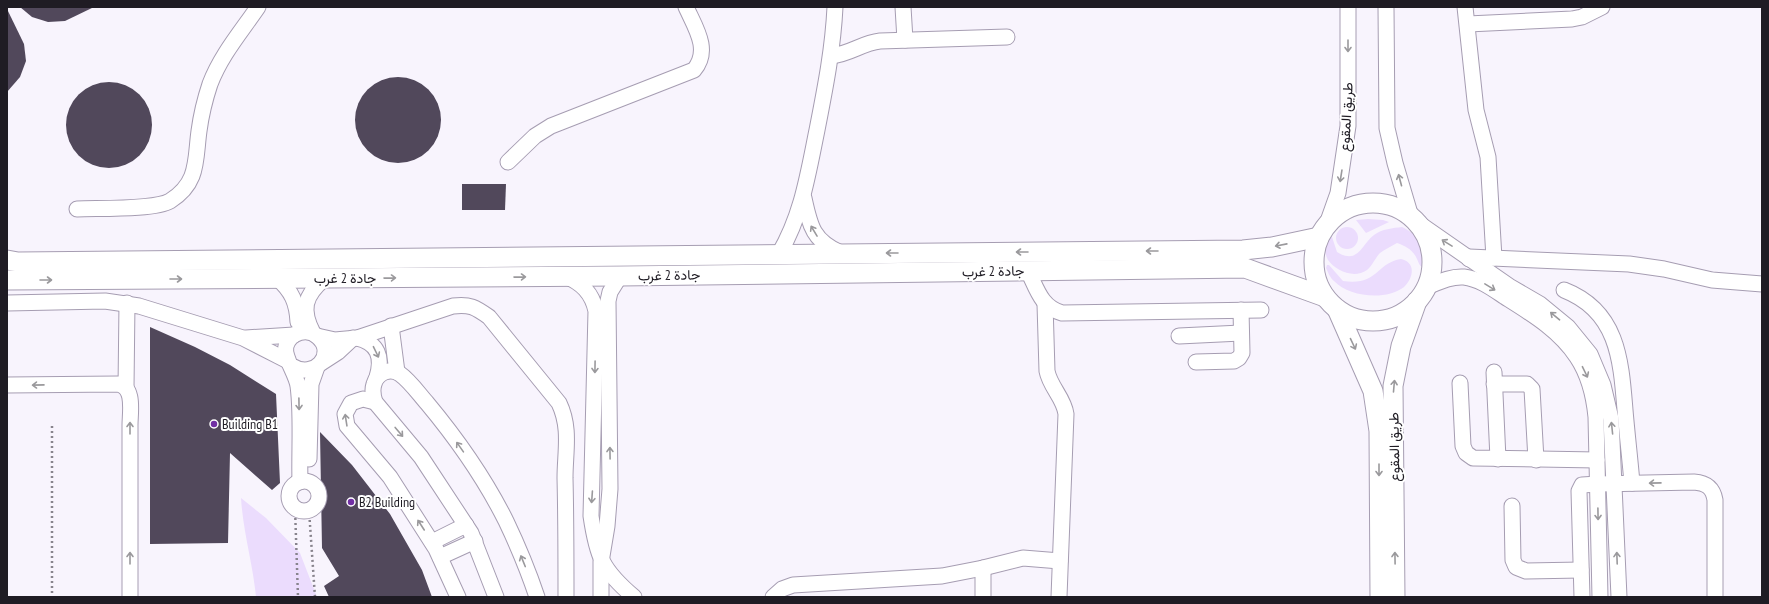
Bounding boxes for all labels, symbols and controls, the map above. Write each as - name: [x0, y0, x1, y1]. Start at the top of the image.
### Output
- one-way arrow: [1344, 39, 1352, 52]
- street label: طريق المقوع: [1335, 82, 1359, 152]
- one-way arrow: [1337, 169, 1345, 182]
- one-way arrow: [1395, 173, 1403, 186]
- one-way arrow: [809, 225, 817, 237]
- one-way arrow: [1442, 239, 1453, 247]
- one-way arrow: [1275, 241, 1288, 249]
- one-way arrow: [1146, 247, 1159, 255]
- one-way arrow: [1016, 248, 1029, 256]
- one-way arrow: [886, 249, 899, 257]
- street label: جادة 2 غرب: [962, 261, 1024, 281]
- street label: جادة 2 غرب: [638, 265, 700, 285]
- street label: جادة 2 غرب: [314, 269, 376, 287]
- one-way arrow: [513, 273, 526, 281]
- one-way arrow: [383, 274, 396, 282]
- one-way arrow: [169, 275, 182, 283]
- one-way arrow: [39, 276, 52, 284]
- one-way arrow: [1484, 284, 1496, 292]
- one-way arrow: [1549, 312, 1560, 321]
- one-way arrow: [1350, 338, 1357, 350]
- one-way arrow: [373, 346, 380, 358]
- one-way arrow: [591, 360, 599, 373]
- one-way arrow: [1582, 366, 1589, 378]
- one-way arrow: [1390, 380, 1398, 393]
- one-way arrow: [32, 381, 45, 389]
- one-way arrow: [295, 397, 303, 410]
- street label: طريق المقوع: [1384, 412, 1406, 482]
- one-way arrow: [342, 414, 350, 427]
- place label: Building B1: [222, 415, 278, 433]
- marker: Building B1: [209, 419, 219, 429]
- one-way arrow: [126, 422, 134, 435]
- one-way arrow: [1608, 422, 1615, 435]
- one-way arrow: [395, 426, 404, 437]
- one-way arrow: [456, 442, 464, 453]
- one-way arrow: [606, 447, 614, 460]
- one-way arrow: [1375, 463, 1383, 476]
- one-way arrow: [1649, 479, 1662, 487]
- one-way arrow: [588, 490, 596, 503]
- place label: B2 Building: [359, 493, 415, 511]
- marker: B2 Building: [346, 497, 356, 507]
- one-way arrow: [1594, 507, 1602, 520]
- one-way arrow: [417, 520, 425, 531]
- one-way arrow: [126, 552, 134, 565]
- one-way arrow: [1391, 552, 1399, 565]
- one-way arrow: [1614, 552, 1621, 565]
- one-way arrow: [518, 555, 526, 567]

